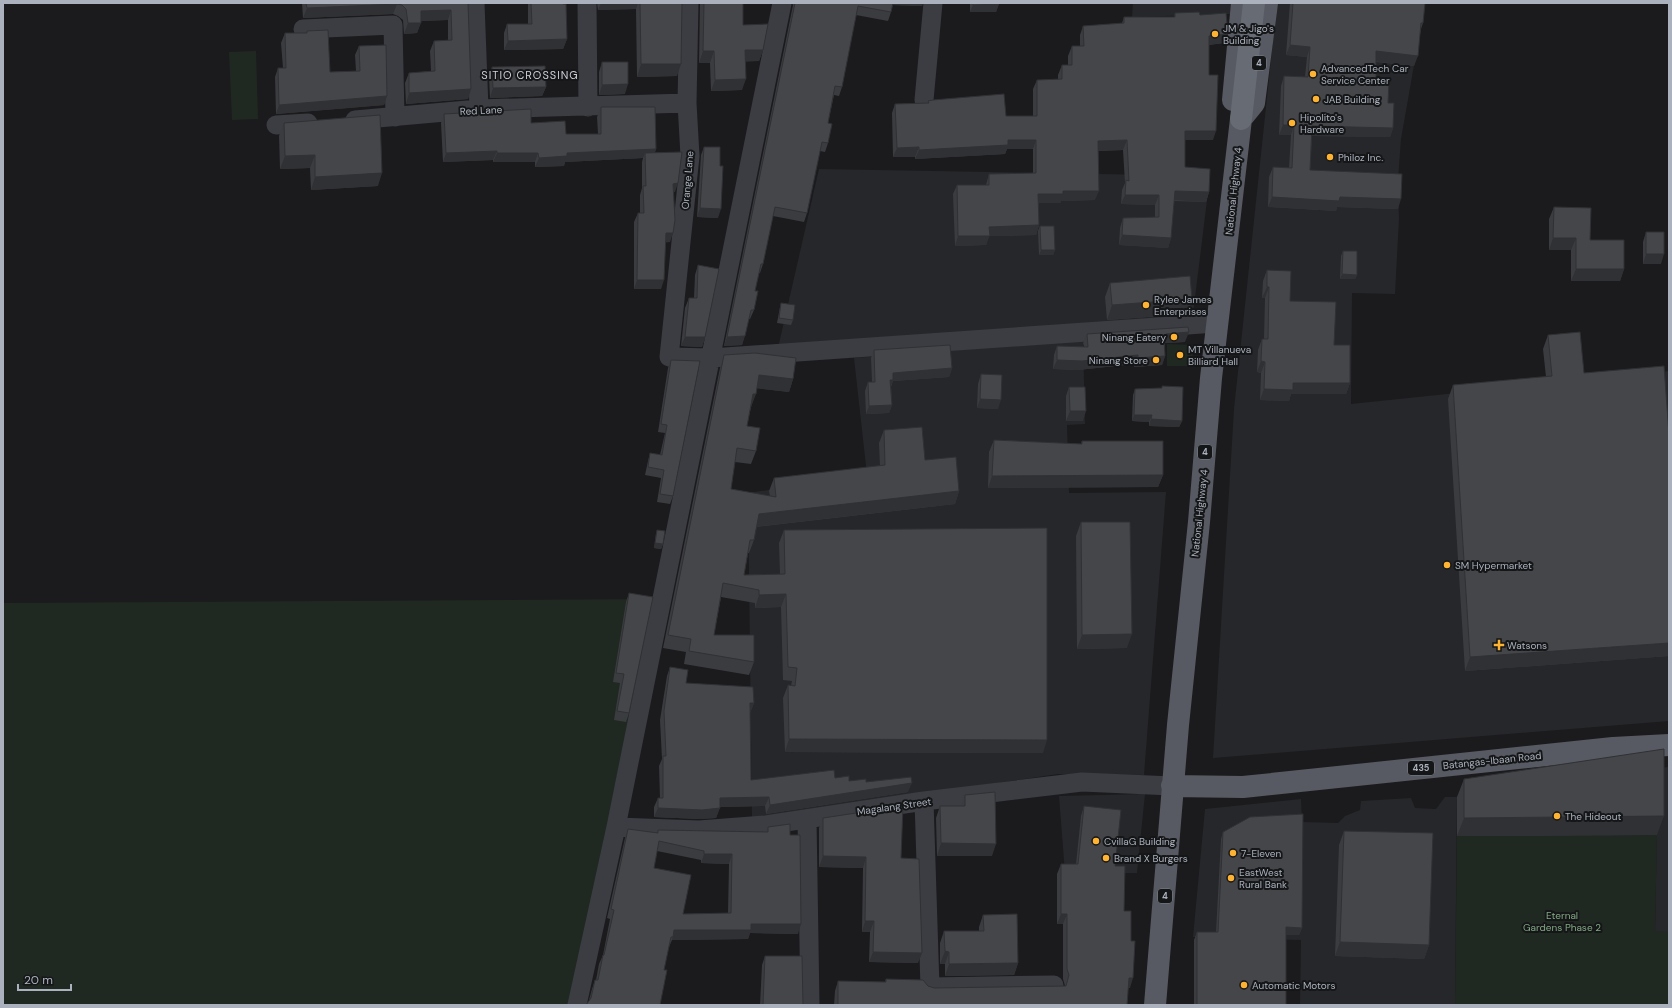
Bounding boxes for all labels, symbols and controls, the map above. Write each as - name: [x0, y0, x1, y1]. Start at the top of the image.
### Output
- place label: JM & Jigo's Building: [1223, 22, 1274, 47]
- marker: JM & Jigo's Building: [1210, 29, 1220, 39]
- road number: 4: [1252, 56, 1266, 70]
- place label: AdvancedTech Car Service Center: [1321, 62, 1409, 87]
- district label: SITIO CROSSING: [481, 68, 579, 82]
- marker: AdvancedTech Car Service Center: [1308, 69, 1318, 79]
- place label: JAB Building: [1324, 93, 1381, 106]
- marker: JAB Building: [1311, 94, 1321, 104]
- street label: Red Lane: [460, 103, 503, 118]
- place label: Hipolito's Hardware: [1300, 111, 1344, 136]
- marker: Hipolito's Hardware: [1287, 118, 1297, 128]
- street label: National Highway 4: [1222, 147, 1245, 236]
- street label: Orange Lane: [678, 150, 697, 210]
- place label: Philoz Inc.: [1338, 151, 1383, 164]
- marker: Philoz Inc.: [1325, 152, 1335, 162]
- place label: Rylee James Enterprises: [1154, 293, 1212, 318]
- marker: Rylee James Enterprises: [1141, 300, 1151, 310]
- place label: Ninang Eatery: [1102, 331, 1166, 344]
- marker: Ninang Eatery: [1169, 332, 1179, 342]
- place label: MT Villanueva Billiard Hall: [1188, 343, 1251, 368]
- marker: MT Villanueva Billiard Hall: [1175, 350, 1185, 360]
- place label: Ninang Store: [1089, 354, 1148, 367]
- marker: Ninang Store: [1151, 355, 1161, 365]
- road number: 4: [1198, 445, 1212, 459]
- street label: National Highway 4: [1188, 469, 1211, 558]
- place label: SM Hypermarket: [1455, 559, 1532, 572]
- marker: SM Hypermarket: [1442, 560, 1452, 570]
- place label: Watsons: [1507, 639, 1547, 652]
- marker: Watsons: [1494, 640, 1504, 650]
- street label: Batangas-Ibaan Road: [1442, 749, 1542, 772]
- road number: 435: [1408, 761, 1434, 775]
- street label: Magalang Street: [856, 795, 932, 818]
- place label: The Hideout: [1565, 810, 1622, 823]
- marker: The Hideout: [1552, 811, 1562, 821]
- place label: CvillaG Building: [1104, 835, 1176, 848]
- marker: CvillaG Building: [1091, 836, 1101, 846]
- place label: 7-Eleven: [1241, 847, 1281, 860]
- marker: 7-Eleven: [1228, 848, 1238, 858]
- place label: Brand X Burgers: [1114, 852, 1188, 865]
- marker: Brand X Burgers: [1101, 853, 1111, 863]
- place label: EastWest Rural Bank: [1239, 866, 1287, 891]
- marker: EastWest Rural Bank: [1226, 873, 1236, 883]
- road number: 4: [1158, 889, 1172, 903]
- park label: Eternal Gardens Phase 2: [1523, 909, 1601, 934]
- scale bar: [18, 966, 71, 992]
- text: 20 m: [24, 972, 53, 988]
- place label: Automatic Motors: [1252, 979, 1335, 992]
- marker: Automatic Motors: [1239, 980, 1249, 990]

